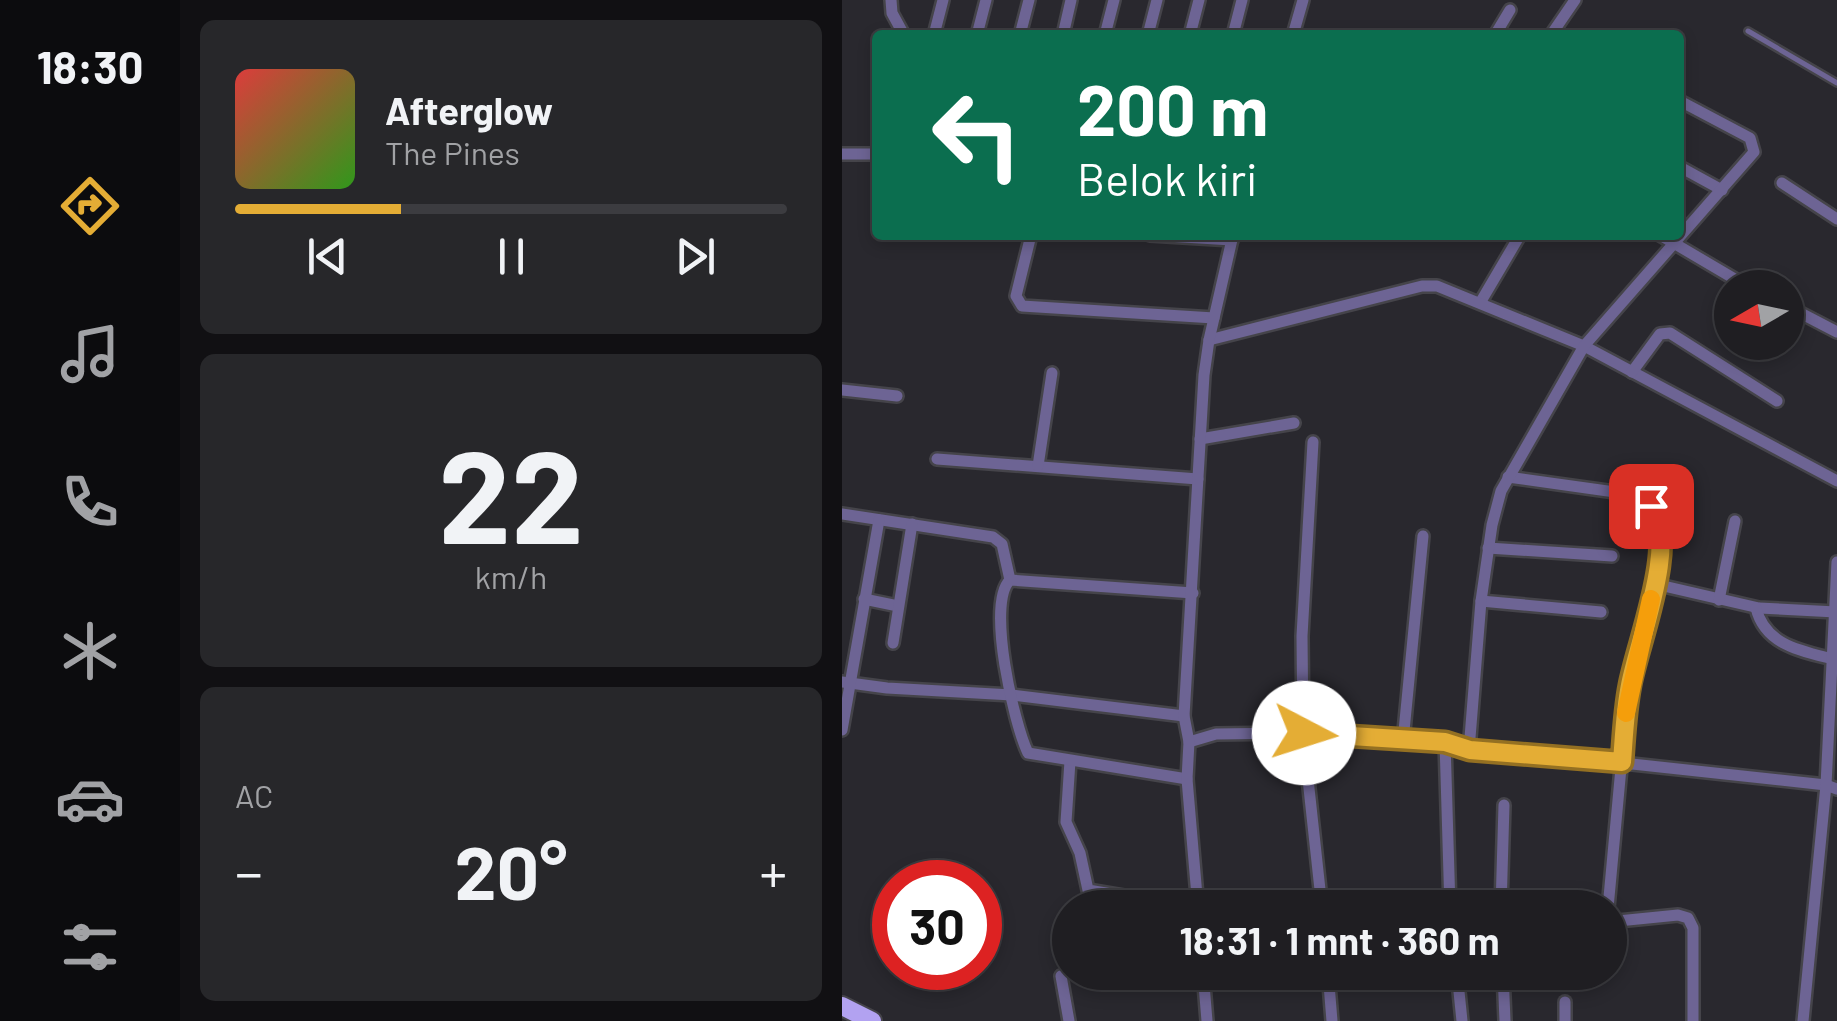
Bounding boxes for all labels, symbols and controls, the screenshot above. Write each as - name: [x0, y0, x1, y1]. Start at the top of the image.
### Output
- text: 18:30: [37, 39, 143, 93]
- text: 200 m: [1077, 66, 1268, 150]
- icon: left: [912, 70, 1042, 200]
- text: Afterglow: [385, 87, 553, 133]
- text: The Pines: [385, 133, 520, 171]
- text: Belok kiri: [1077, 151, 1258, 205]
- icon: directions: [55, 171, 125, 241]
- icon: previous: [300, 229, 355, 284]
- icon: pause: [484, 229, 539, 284]
- icon: next: [668, 229, 723, 284]
- north arrow: [1714, 270, 1804, 360]
- map controls: [1714, 270, 1804, 360]
- icon: music: [55, 319, 125, 389]
- text: 22: [438, 414, 584, 570]
- pin: [1609, 464, 1694, 549]
- icon: phone: [55, 467, 125, 537]
- icon: arrive: [1624, 479, 1679, 534]
- text: km/h: [475, 557, 547, 595]
- icon: climate: [55, 616, 125, 686]
- position arrow: [1252, 681, 1356, 785]
- icon: car: [55, 764, 125, 834]
- text: AC: [235, 776, 273, 814]
- text: 20°: [455, 825, 567, 915]
- text: −: [235, 838, 263, 904]
- text: +: [759, 838, 787, 904]
- speed limit sign: 30: [872, 860, 1002, 990]
- icon: filters: [55, 912, 125, 982]
- text: 18:31 · 1 mnt · 360 m: [1180, 917, 1499, 963]

